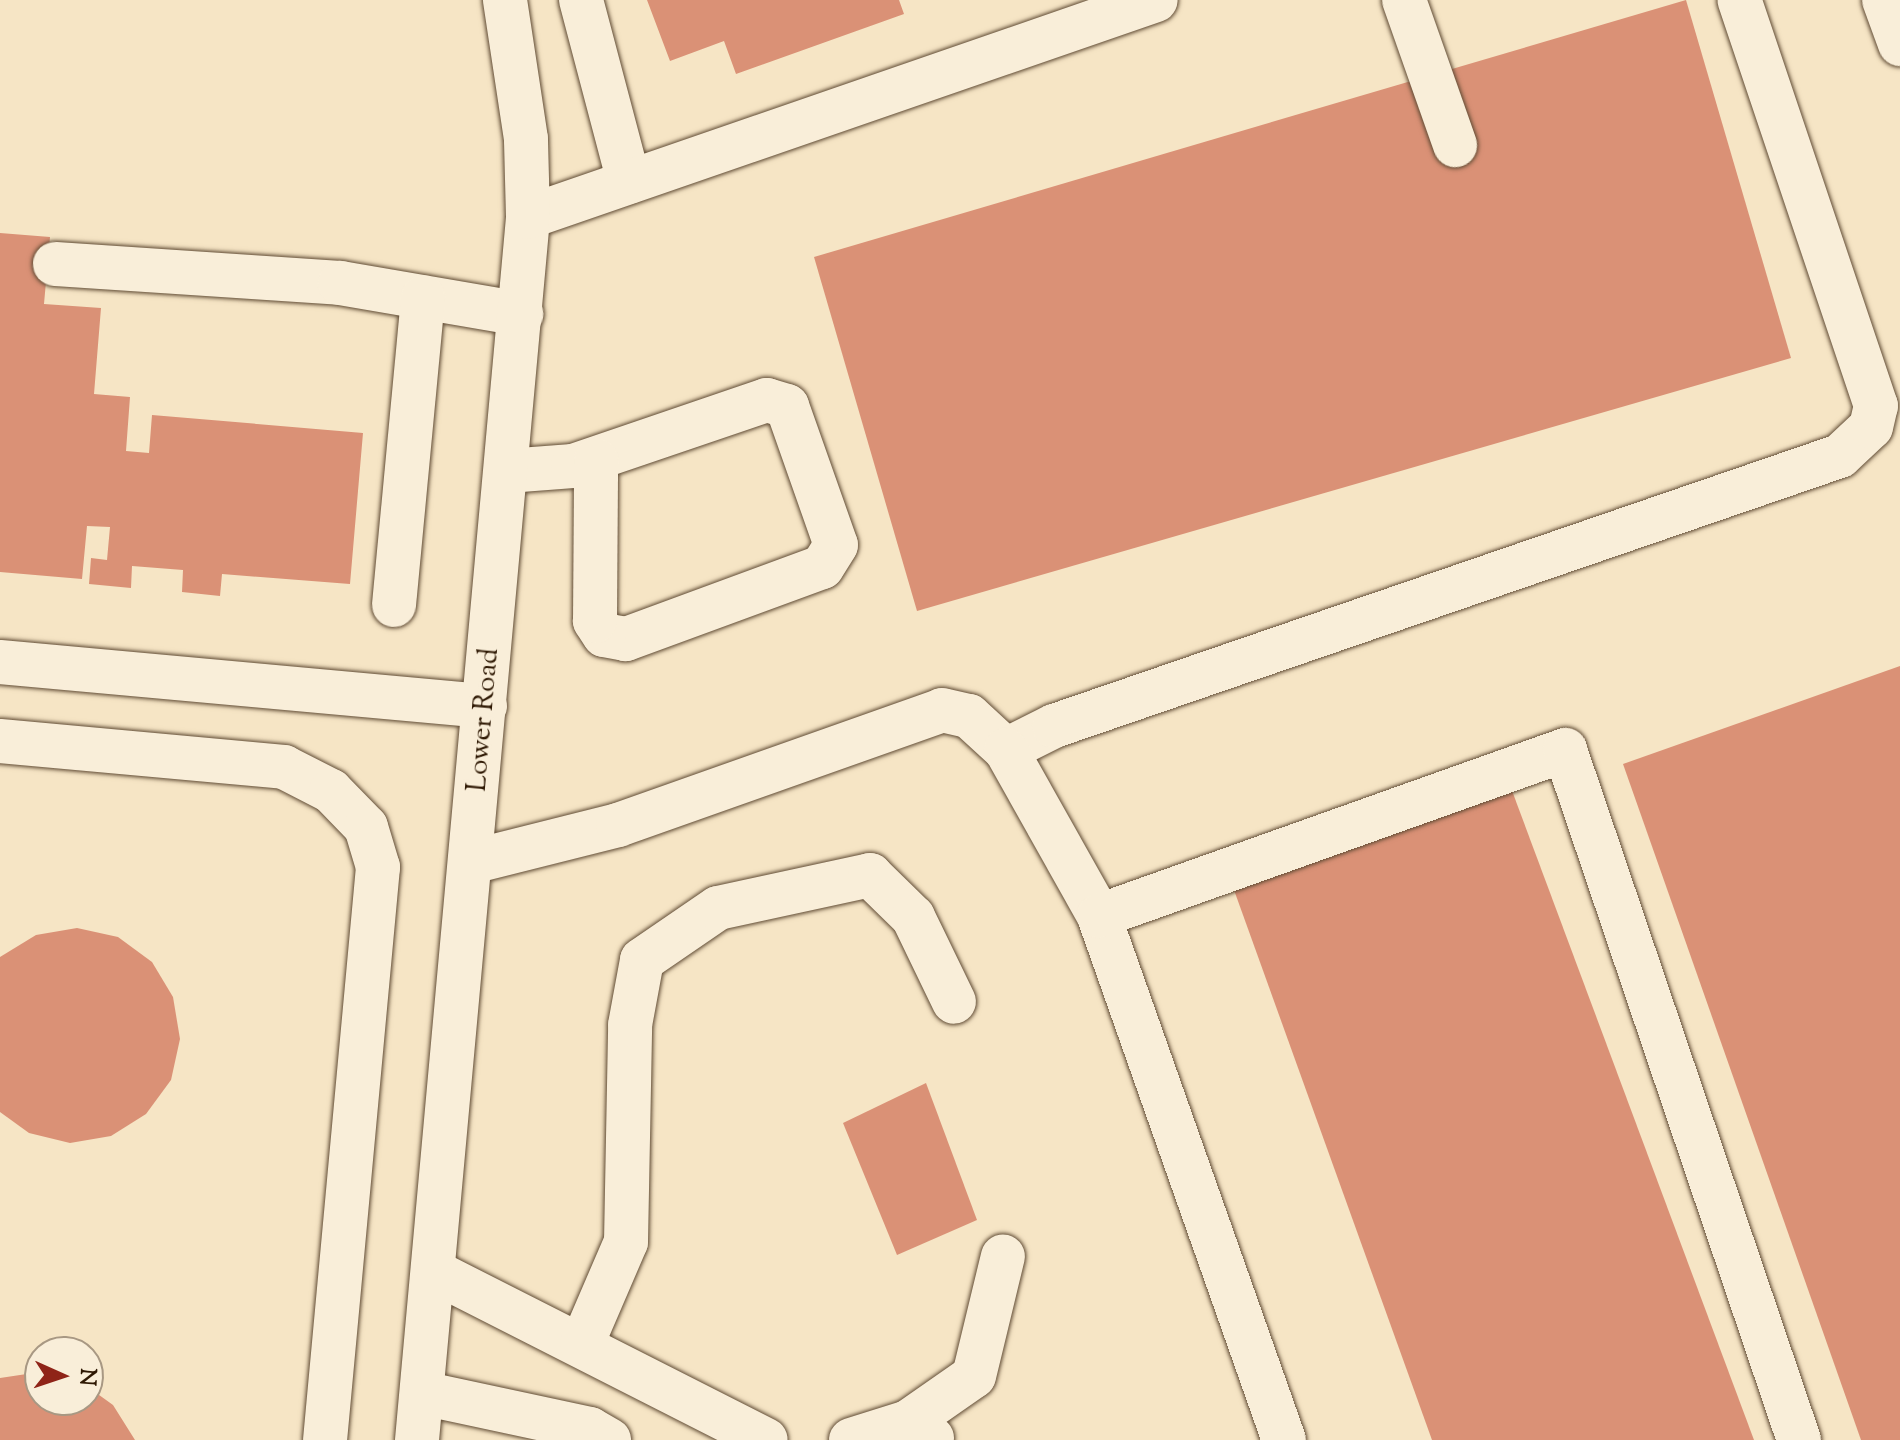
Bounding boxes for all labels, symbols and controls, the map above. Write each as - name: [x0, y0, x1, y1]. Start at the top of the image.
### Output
- street label: Lower Road: [461, 647, 507, 793]
- north arrow: [24, 1336, 104, 1416]
- text: N: [70, 1368, 102, 1387]

